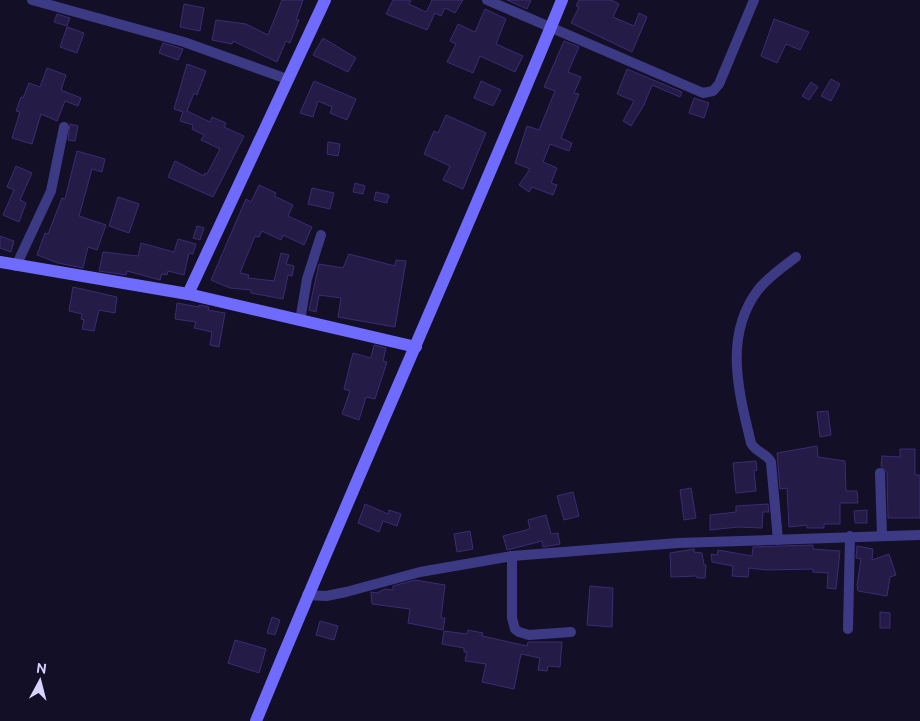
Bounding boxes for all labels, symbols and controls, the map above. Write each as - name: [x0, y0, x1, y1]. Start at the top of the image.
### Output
- north arrow: [15, 656, 65, 706]
- text: N: [35, 660, 48, 677]

